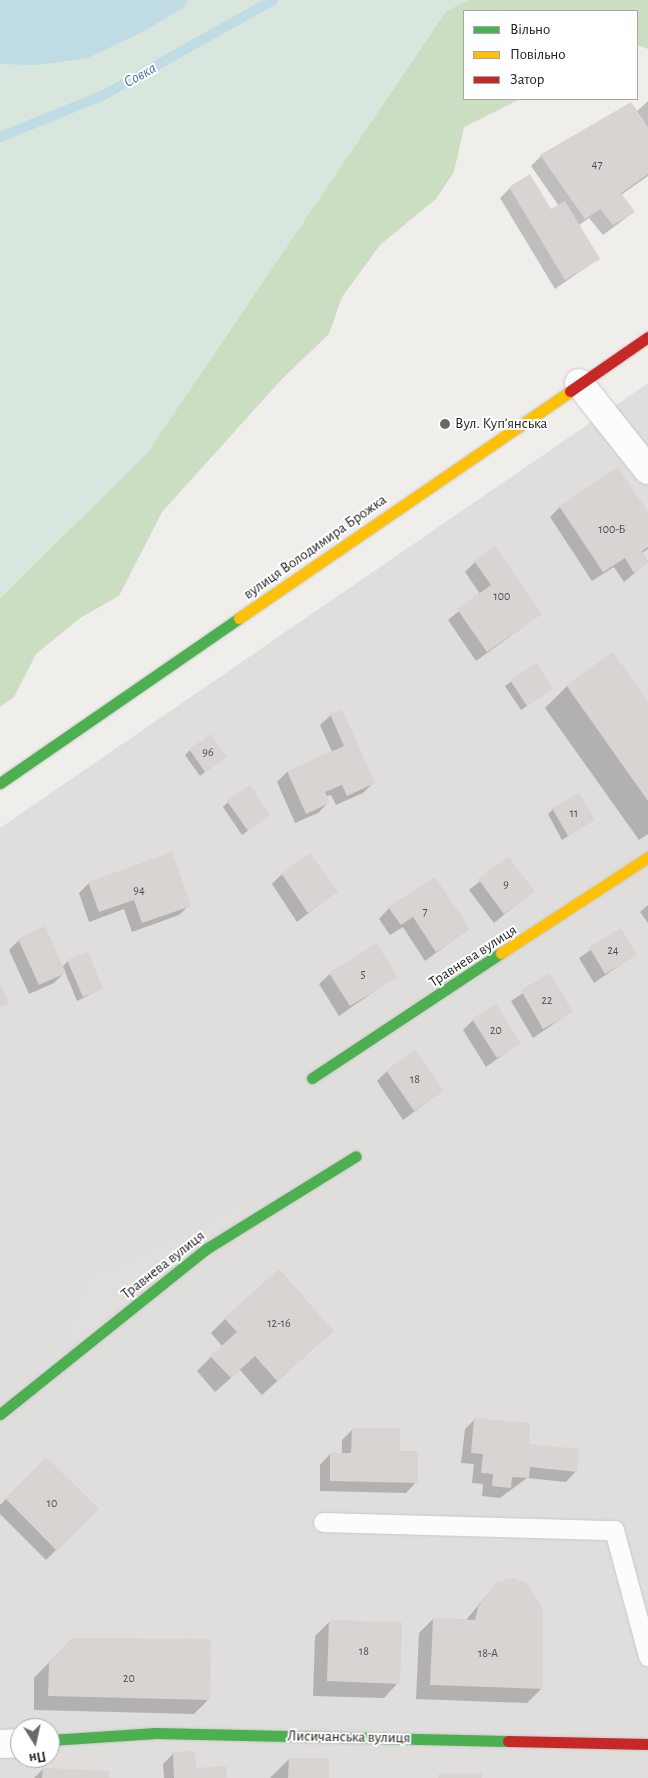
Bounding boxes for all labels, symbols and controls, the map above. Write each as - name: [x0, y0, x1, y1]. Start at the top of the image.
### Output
- legend: [463, 10, 638, 100]
- text: Вільно: [510, 22, 550, 37]
- text: Повільно: [510, 47, 566, 62]
- water label: Совка: [120, 58, 160, 92]
- text: Затор: [510, 72, 544, 87]
- house number: 47: [592, 158, 602, 172]
- place label: Вул. Куп’янська: [455, 415, 547, 433]
- marker: Вул. Куп’янська: [439, 418, 451, 430]
- street label: вулиця Володимира Брожка: [240, 491, 390, 603]
- house number: 100-Б: [599, 523, 625, 537]
- house number: 100: [494, 590, 510, 604]
- house number: 96: [202, 746, 214, 760]
- house number: 11: [570, 807, 578, 821]
- house number: 9: [503, 878, 509, 892]
- house number: 94: [133, 884, 145, 898]
- house number: 7: [422, 905, 428, 919]
- street label: Травнева вулиця: [426, 921, 520, 991]
- house number: 24: [607, 944, 619, 958]
- house number: 5: [360, 968, 366, 982]
- house number: 22: [542, 994, 552, 1008]
- house number: 20: [490, 1024, 502, 1038]
- house number: 18: [410, 1073, 420, 1087]
- street label: Травнева вулиця: [118, 1227, 208, 1303]
- house number: 12-16: [267, 1317, 291, 1331]
- house number: 10: [47, 1497, 57, 1511]
- house number: 18: [359, 1645, 369, 1659]
- house number: 18-А: [478, 1647, 498, 1661]
- house number: 20: [123, 1672, 135, 1686]
- north arrow: [10, 1718, 60, 1768]
- street label: Лисичанська вулиця: [287, 1727, 411, 1747]
- text: Пн: [28, 1748, 47, 1765]

